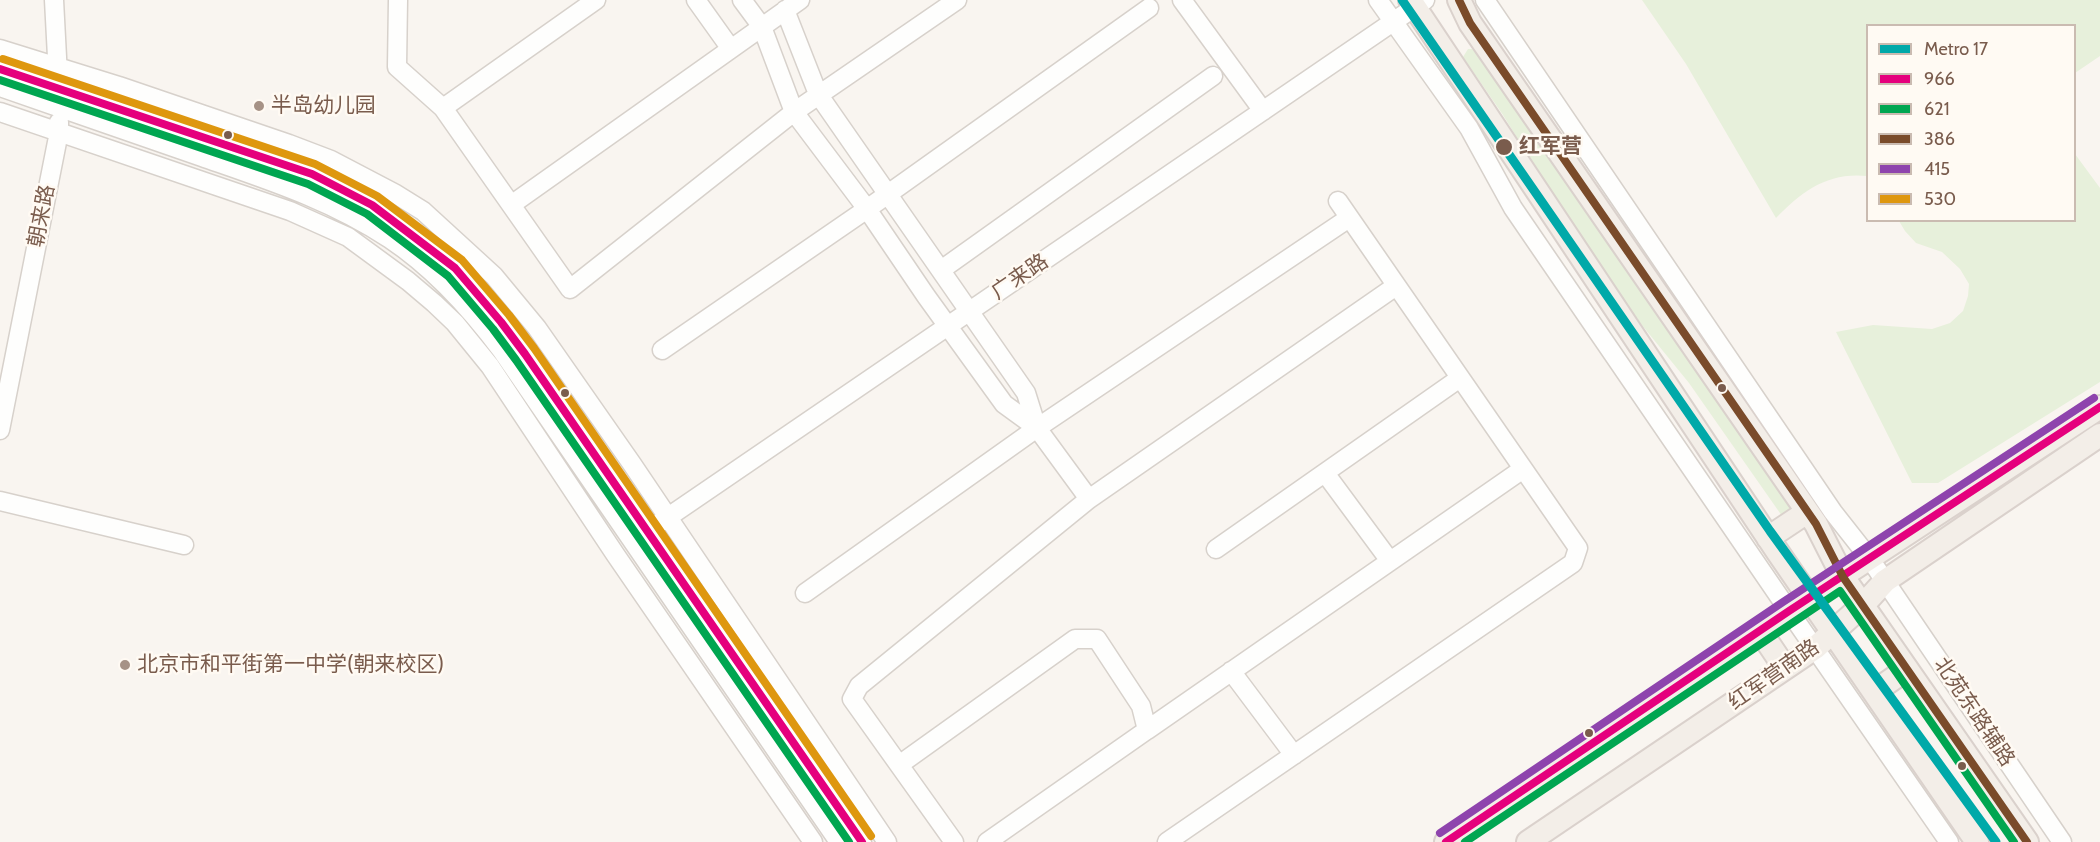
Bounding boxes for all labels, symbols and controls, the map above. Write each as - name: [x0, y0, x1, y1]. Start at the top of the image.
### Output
- legend: [1866, 24, 2076, 222]
- text: Metro 17: [1924, 38, 1988, 60]
- text: 966: [1924, 68, 1955, 90]
- place label: 半岛幼儿园: [271, 93, 376, 119]
- text: 621: [1924, 98, 1950, 120]
- marker: 半岛幼儿园: [252, 99, 266, 113]
- text: 386: [1924, 128, 1955, 150]
- unlabelled marker: [222, 129, 234, 141]
- place label: 红军营: [1519, 134, 1582, 160]
- marker: 红军营: [1494, 137, 1514, 157]
- text: 415: [1924, 158, 1950, 180]
- street label: 朝来路: [24, 183, 60, 249]
- text: 530: [1924, 188, 1956, 210]
- street label: 广来路: [987, 249, 1053, 305]
- unlabelled marker: [1716, 382, 1728, 394]
- unlabelled marker: [559, 387, 571, 399]
- street label: 红军营南路: [1724, 635, 1824, 715]
- place label: 北京市和平街第一中学(朝来校区): [137, 652, 444, 678]
- street label: 北苑东路辅路: [1928, 653, 2020, 771]
- marker: 北京市和平街第一中学(朝来校区): [118, 658, 132, 672]
- unlabelled marker: [1583, 727, 1595, 739]
- unlabelled marker: [1956, 760, 1968, 772]

